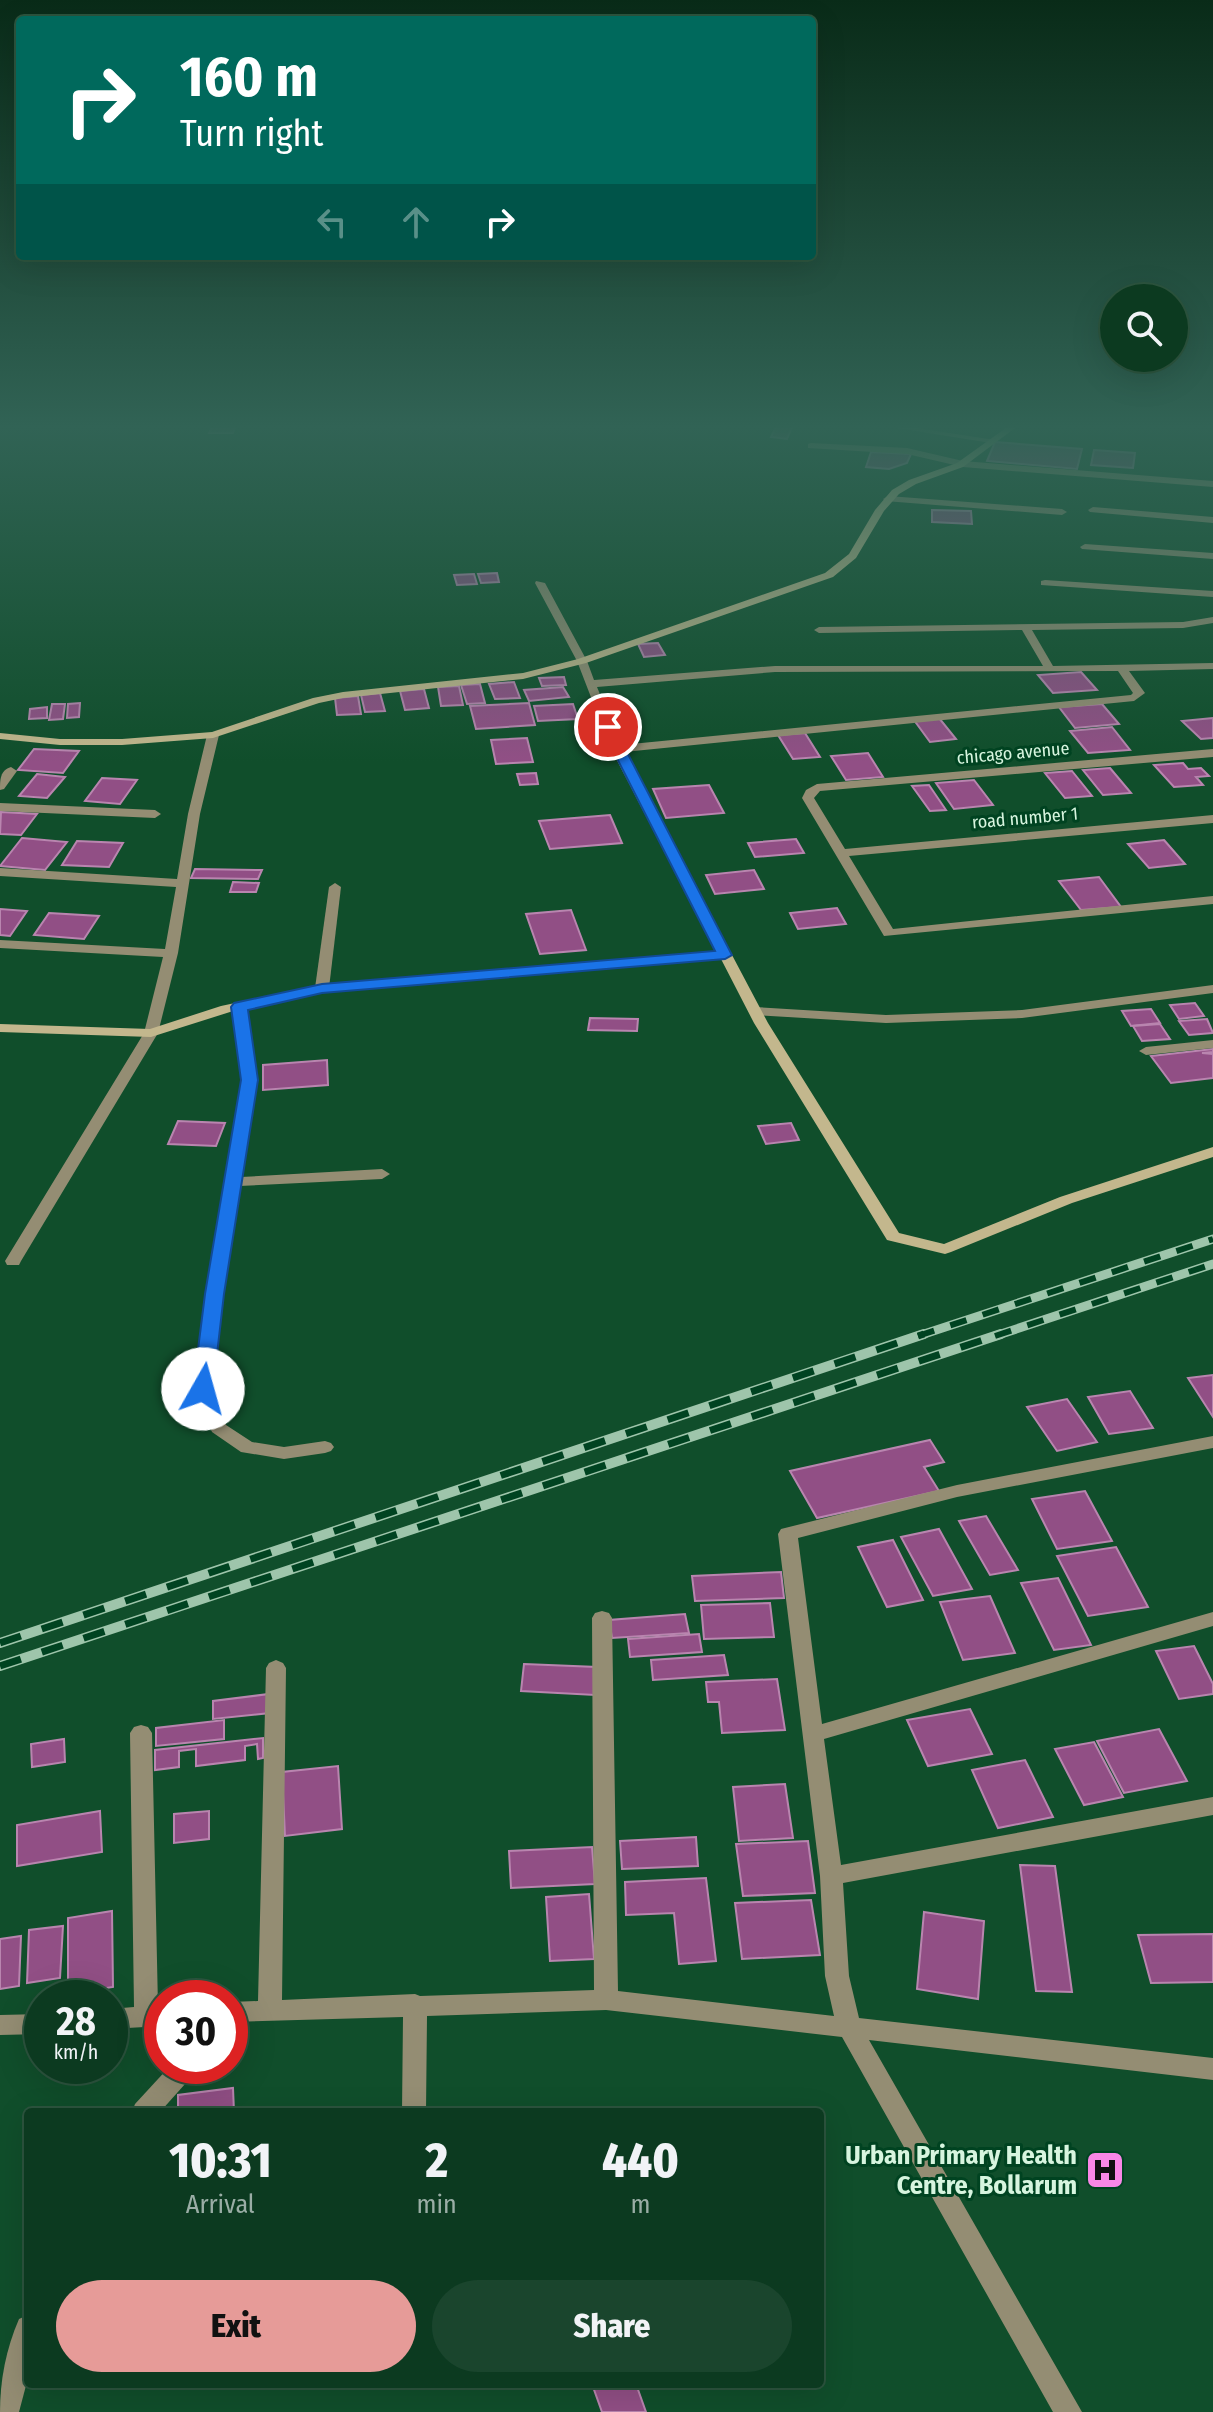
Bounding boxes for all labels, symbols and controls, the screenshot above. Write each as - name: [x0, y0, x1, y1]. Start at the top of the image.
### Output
- text: 160 m: [180, 44, 318, 111]
- icon: right: [48, 48, 152, 152]
- text: Turn right: [180, 112, 323, 156]
- icon: left: [310, 200, 354, 244]
- icon: ahead: [394, 200, 438, 244]
- icon: right: [478, 200, 522, 244]
- map controls: [1100, 284, 1188, 372]
- button: search: [1100, 284, 1188, 372]
- pin: [574, 693, 642, 761]
- icon: arrive: [586, 705, 630, 749]
- street label: chicago avenue: [956, 737, 1070, 769]
- street label: road number 1: [971, 802, 1079, 834]
- position arrow: [161, 1347, 245, 1431]
- speed limit sign: 30: [144, 1980, 248, 2084]
- text: 28: [56, 1998, 96, 2046]
- text: km/h: [54, 2040, 98, 2064]
- text: 10:31: [169, 2132, 271, 2190]
- text: 2: [425, 2132, 448, 2190]
- text: 440: [602, 2132, 679, 2190]
- place label: Urban Primary Health Centre, Bollarum: [845, 2140, 1077, 2201]
- hospital icon: Urban Primary Health Centre, Bollarum: [1084, 2149, 1126, 2191]
- text: Arrival: [186, 2189, 255, 2220]
- text: min: [417, 2189, 457, 2220]
- text: m: [630, 2189, 650, 2220]
- button: Exit: [56, 2280, 416, 2372]
- button: Share: [432, 2280, 792, 2372]

